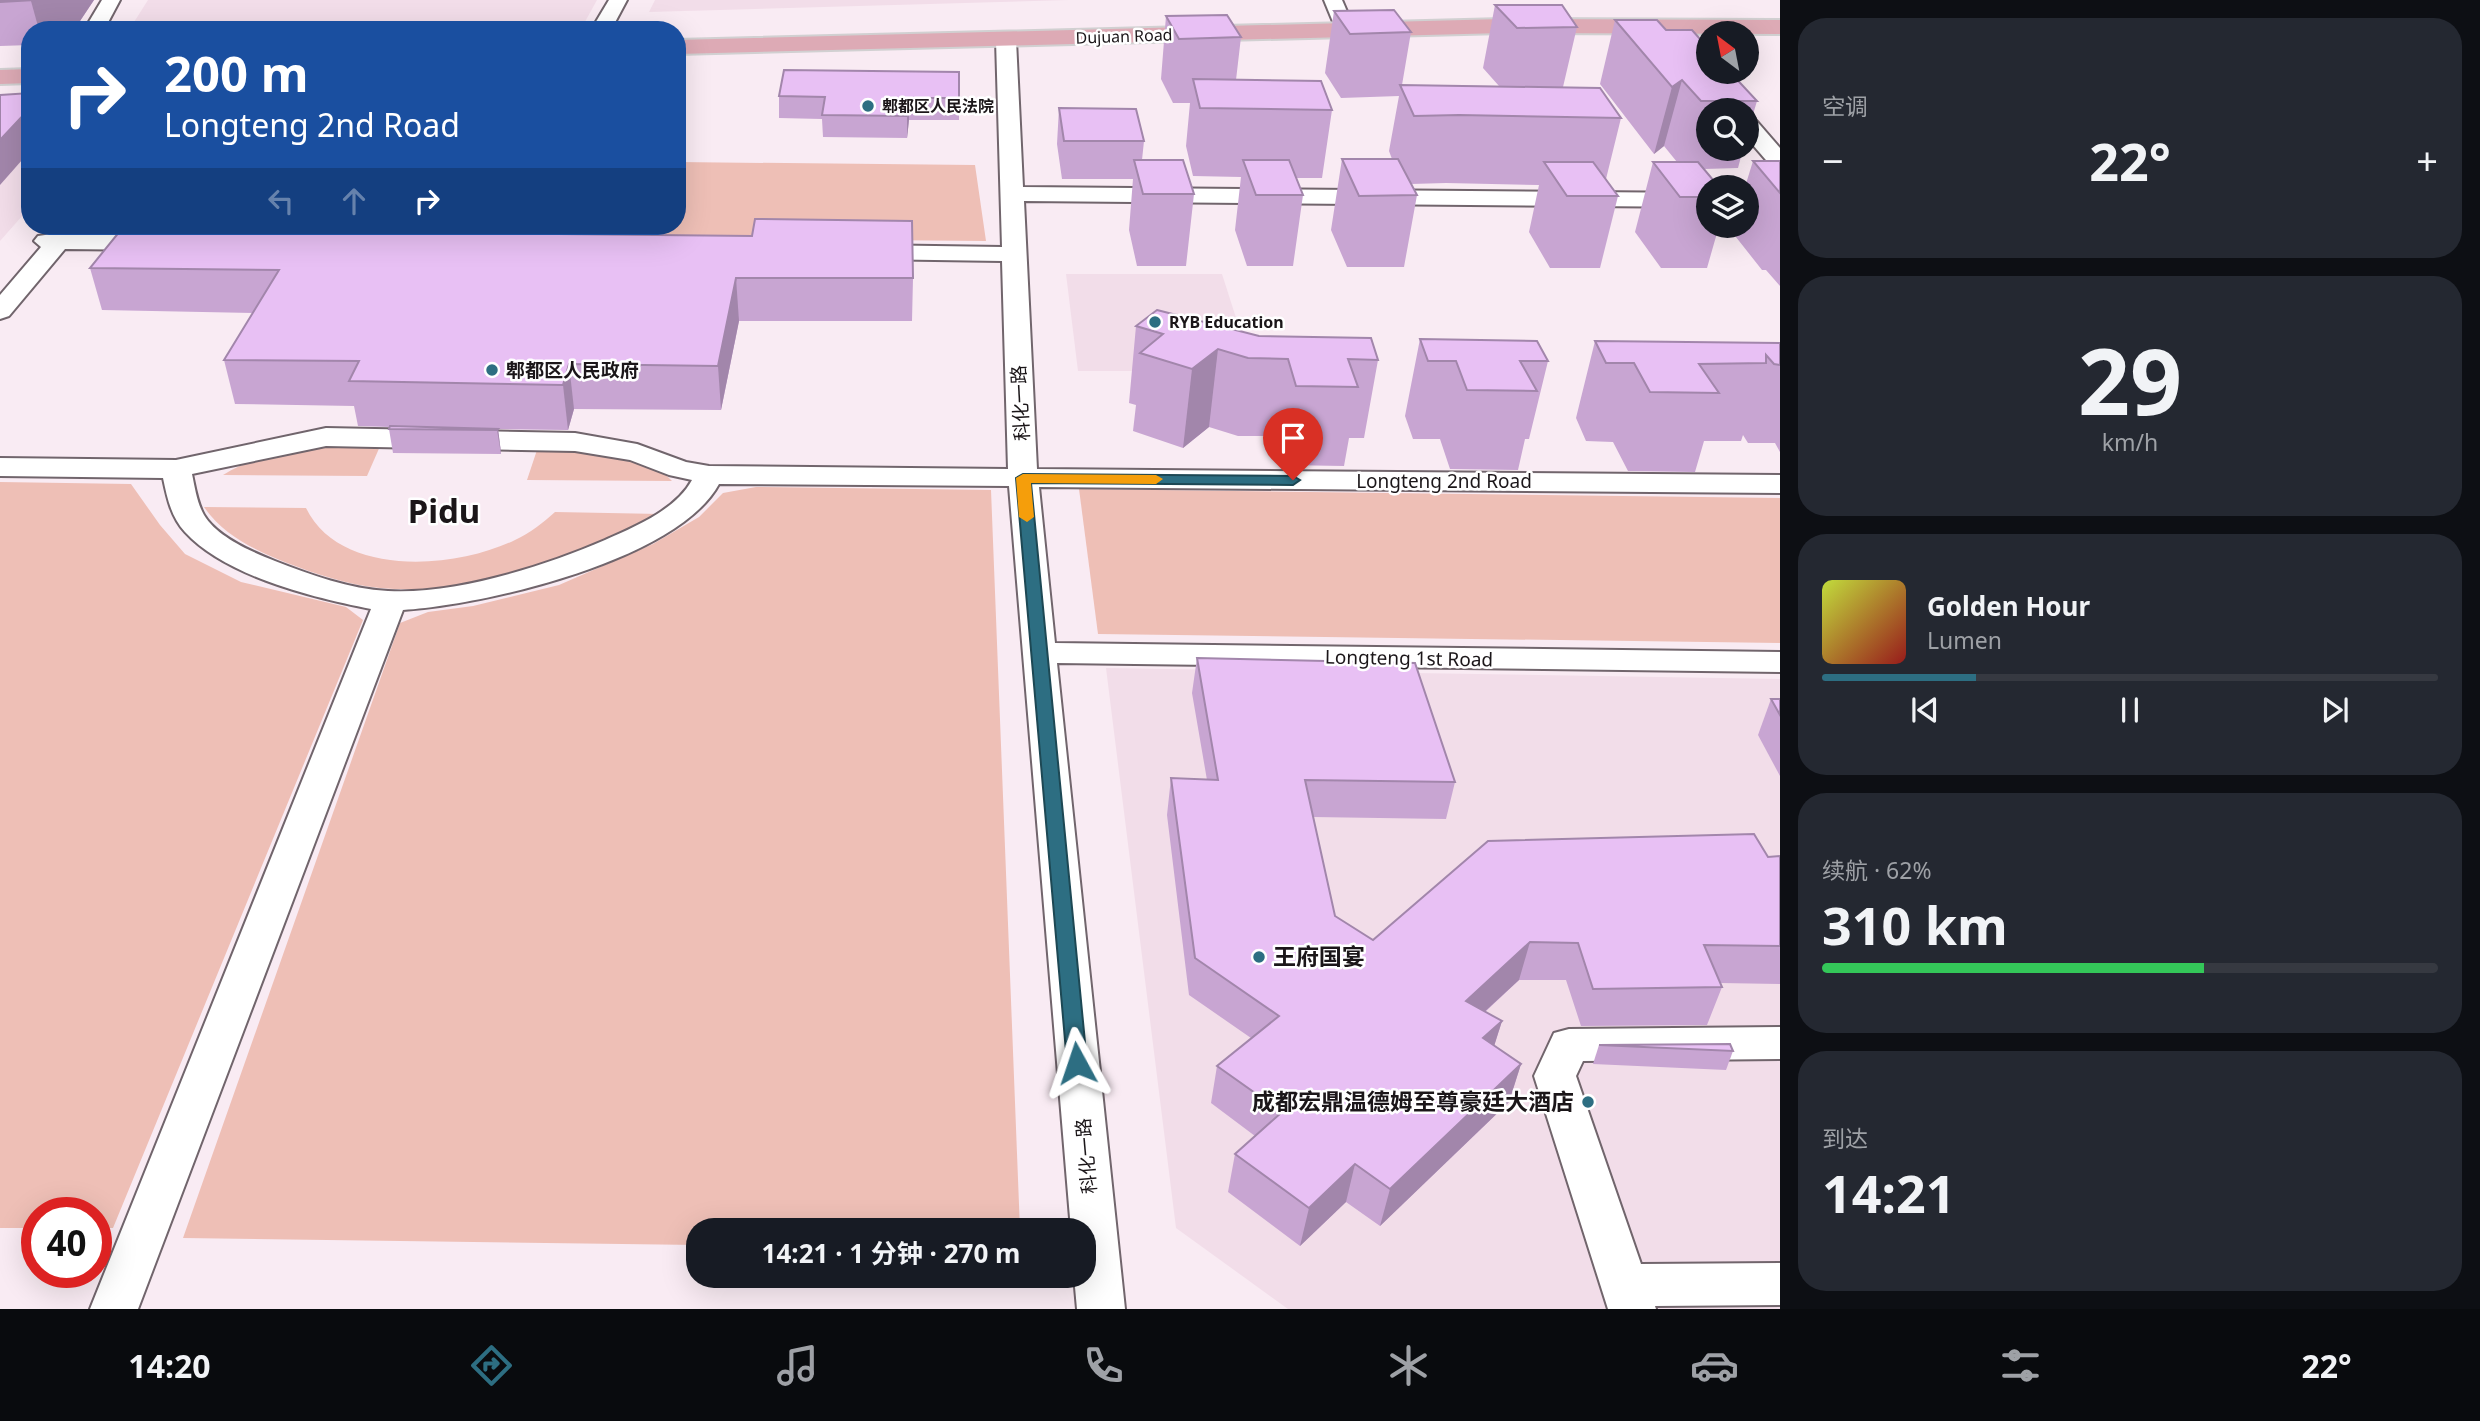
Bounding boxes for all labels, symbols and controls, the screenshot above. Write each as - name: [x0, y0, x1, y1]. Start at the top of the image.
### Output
- north arrow: [1696, 21, 1759, 84]
- map controls: [1696, 21, 1759, 238]
- street label: Dujuan Road: [1075, 23, 1173, 49]
- text: 200 m: [164, 40, 309, 106]
- icon: right: [49, 49, 140, 140]
- text: 空调: [1822, 90, 1868, 122]
- place label: 郫都区人民法院: [882, 95, 994, 117]
- marker: 郫都区人民法院: [860, 98, 876, 114]
- button: search: [1696, 98, 1759, 161]
- text: Longteng 2nd Road: [164, 103, 460, 146]
- text: 22°: [2089, 125, 2171, 196]
- text: −: [1822, 134, 1844, 186]
- text: +: [2416, 134, 2438, 186]
- button: layers: [1696, 175, 1759, 238]
- icon: left: [262, 182, 300, 220]
- icon: ahead: [335, 182, 373, 220]
- icon: right: [408, 182, 446, 220]
- place label: RYB Education: [1169, 311, 1284, 333]
- marker: RYB Education: [1147, 314, 1163, 330]
- text: 29: [2078, 318, 2182, 442]
- place label: 郫都区人民政府: [506, 357, 639, 383]
- marker: 郫都区人民政府: [484, 362, 500, 378]
- street label: 科化一路: [1005, 364, 1035, 442]
- pin: [1263, 408, 1323, 480]
- icon: arrive: [1274, 419, 1312, 457]
- text: km/h: [2102, 426, 2158, 458]
- street label: Longteng 2nd Road: [1356, 468, 1532, 494]
- district label: Pidu: [408, 488, 480, 533]
- text: Golden Hour: [1927, 588, 2090, 624]
- text: Lumen: [1927, 624, 2002, 656]
- street label: Longteng 1st Road: [1325, 644, 1493, 672]
- icon: previous: [1906, 691, 1944, 729]
- icon: pause: [2111, 691, 2149, 729]
- icon: next: [2316, 691, 2354, 729]
- text: 续航 · 62%: [1822, 854, 1932, 886]
- text: 310 km: [1822, 889, 2008, 960]
- place label: 王府国宴: [1273, 940, 1365, 972]
- marker: 王府国宴: [1251, 949, 1267, 965]
- position arrow: [1040, 1026, 1114, 1100]
- place label: 成都宏鼎温德姆至尊豪廷大酒店: [1252, 1085, 1574, 1117]
- marker: 成都宏鼎温德姆至尊豪廷大酒店: [1580, 1094, 1596, 1110]
- street label: 科化一路: [1070, 1117, 1102, 1195]
- text: 到达: [1822, 1122, 1868, 1154]
- text: 14:21: [1822, 1157, 1956, 1228]
- speed limit sign: 40: [21, 1197, 112, 1288]
- text: 14:21 · 1 分钟 · 270 m: [762, 1235, 1020, 1271]
- icon: directions: [467, 1341, 516, 1390]
- icon: music: [773, 1341, 822, 1390]
- icon: phone: [1079, 1341, 1128, 1390]
- icon: climate: [1384, 1341, 1433, 1390]
- icon: car: [1690, 1341, 1739, 1390]
- icon: filters: [1996, 1341, 2045, 1390]
- text: 14:20: [128, 1344, 211, 1387]
- text: 22°: [2301, 1344, 2352, 1387]

